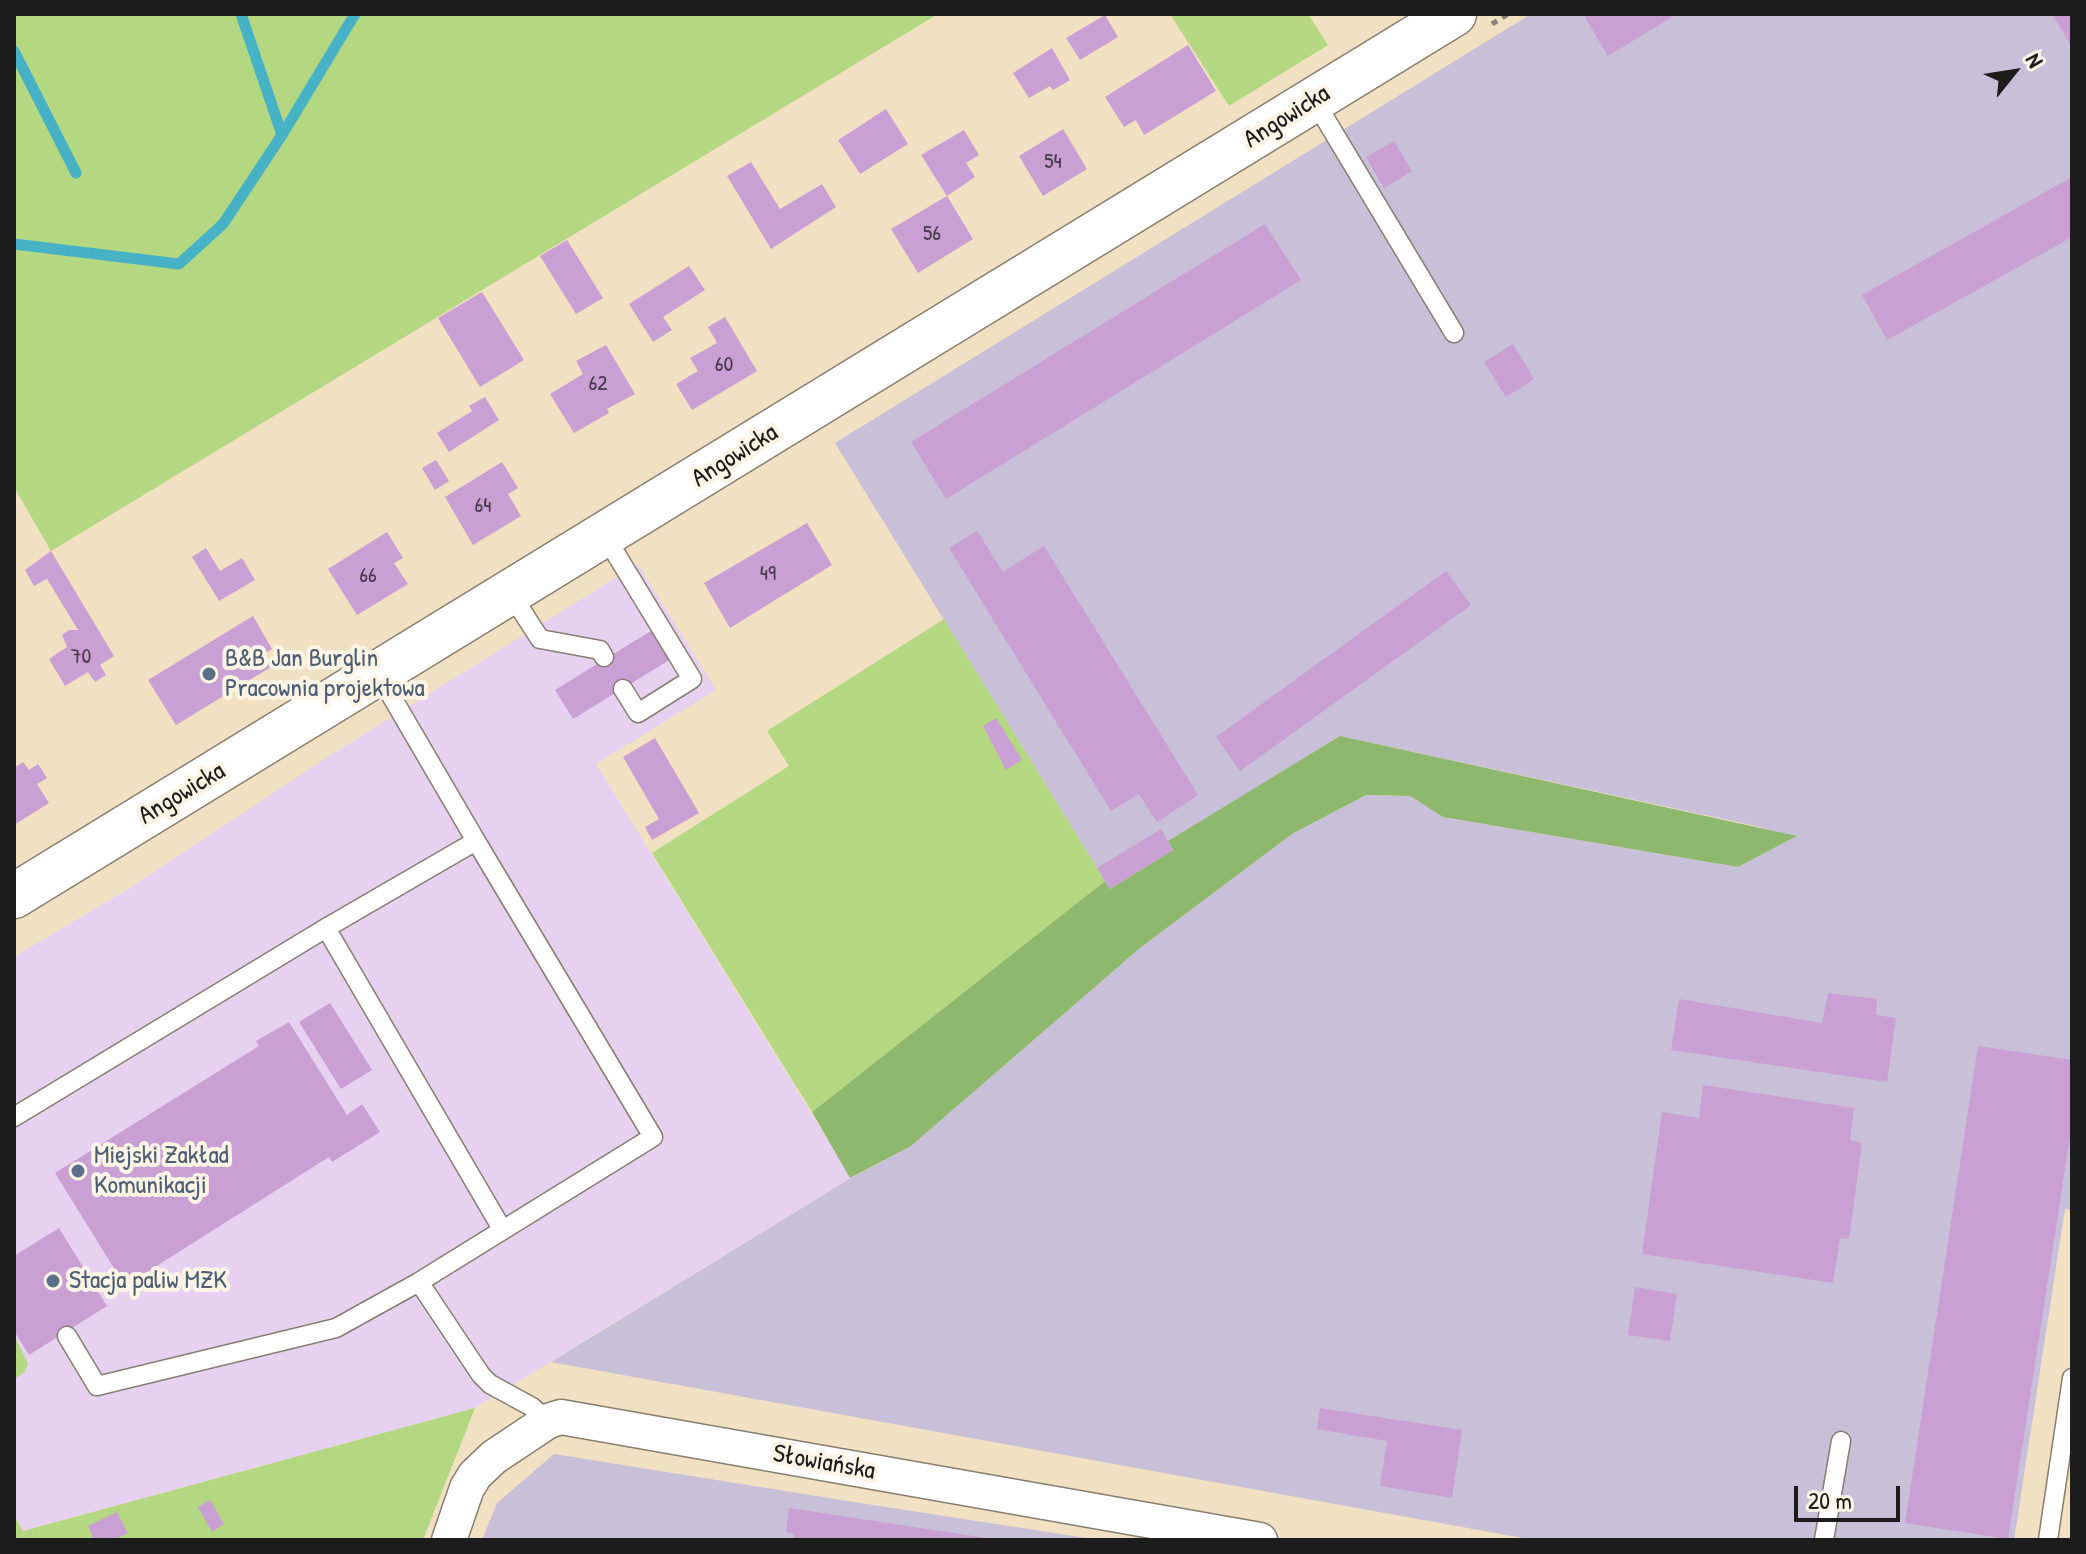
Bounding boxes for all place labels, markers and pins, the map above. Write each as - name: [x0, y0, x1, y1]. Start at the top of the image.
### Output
- place label: B&B Jan Burglin Pracownia projektowa: [225, 643, 425, 704]
- marker: B&B Jan Burglin Pracownia projektowa: [200, 665, 218, 683]
- place label: Miejski Zakład Komunikacji: [94, 1140, 229, 1202]
- marker: Miejski Zakład Komunikacji: [69, 1162, 87, 1180]
- place label: Stacja paliw MZK: [69, 1265, 227, 1297]
- marker: Stacja paliw MZK: [44, 1272, 62, 1290]

